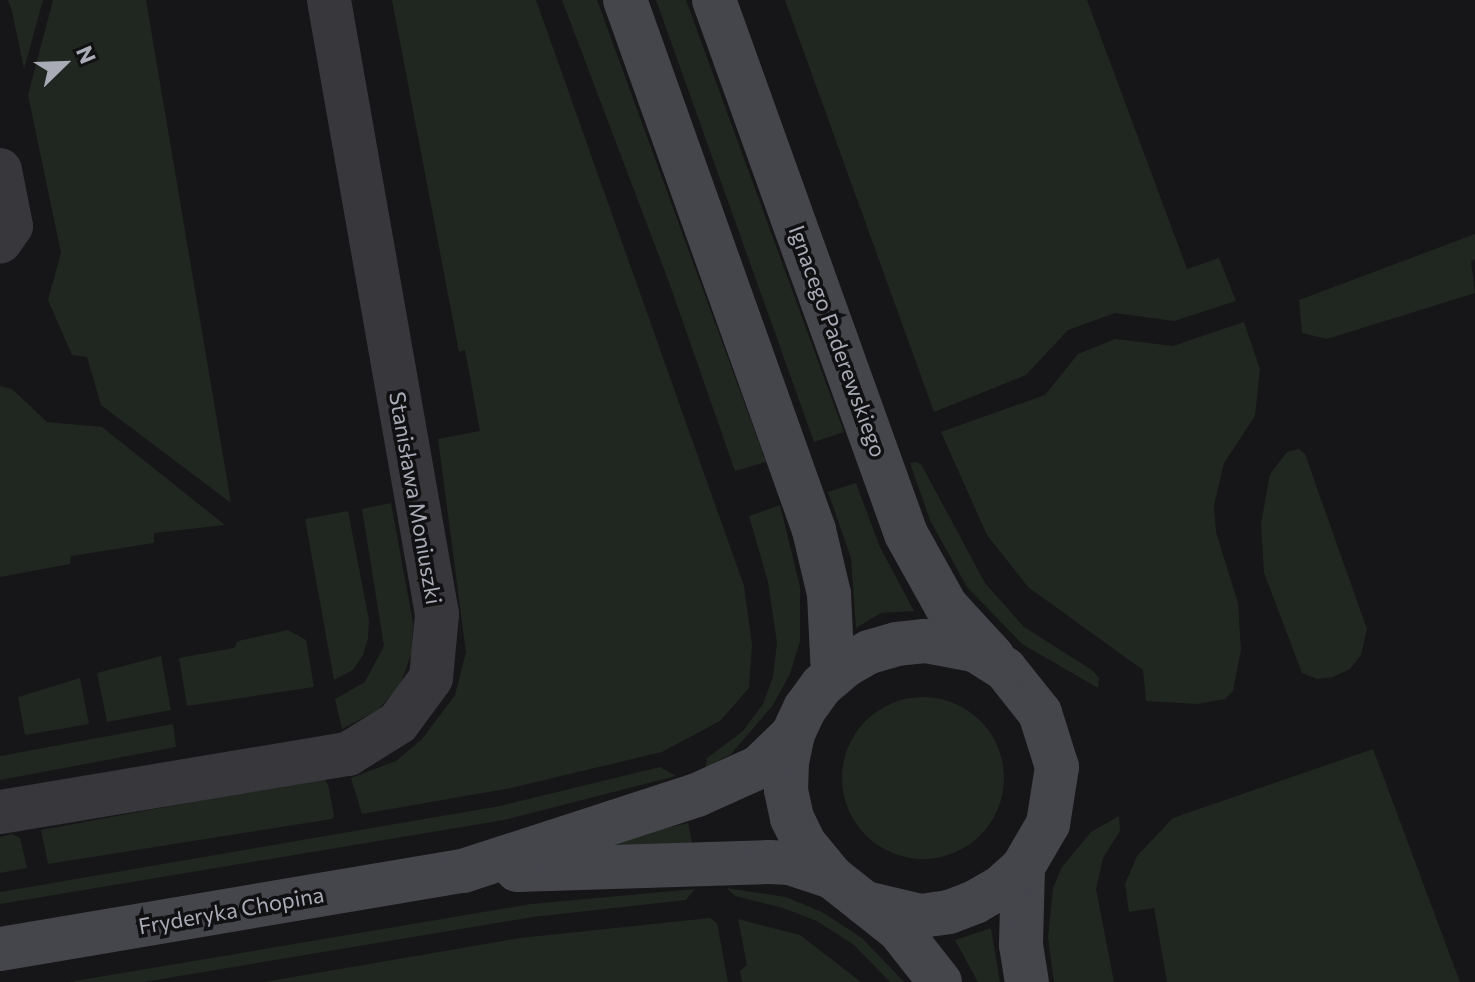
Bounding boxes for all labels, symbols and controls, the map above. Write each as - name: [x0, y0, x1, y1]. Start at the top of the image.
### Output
- north arrow: [24, 24, 104, 104]
- text: N: [71, 42, 102, 67]
- street label: Ignacego Paderewskiego: [784, 222, 892, 460]
- street label: Stanisława Moniuszki: [384, 389, 448, 607]
- street label: Fryderyka Chopina: [136, 881, 326, 939]

